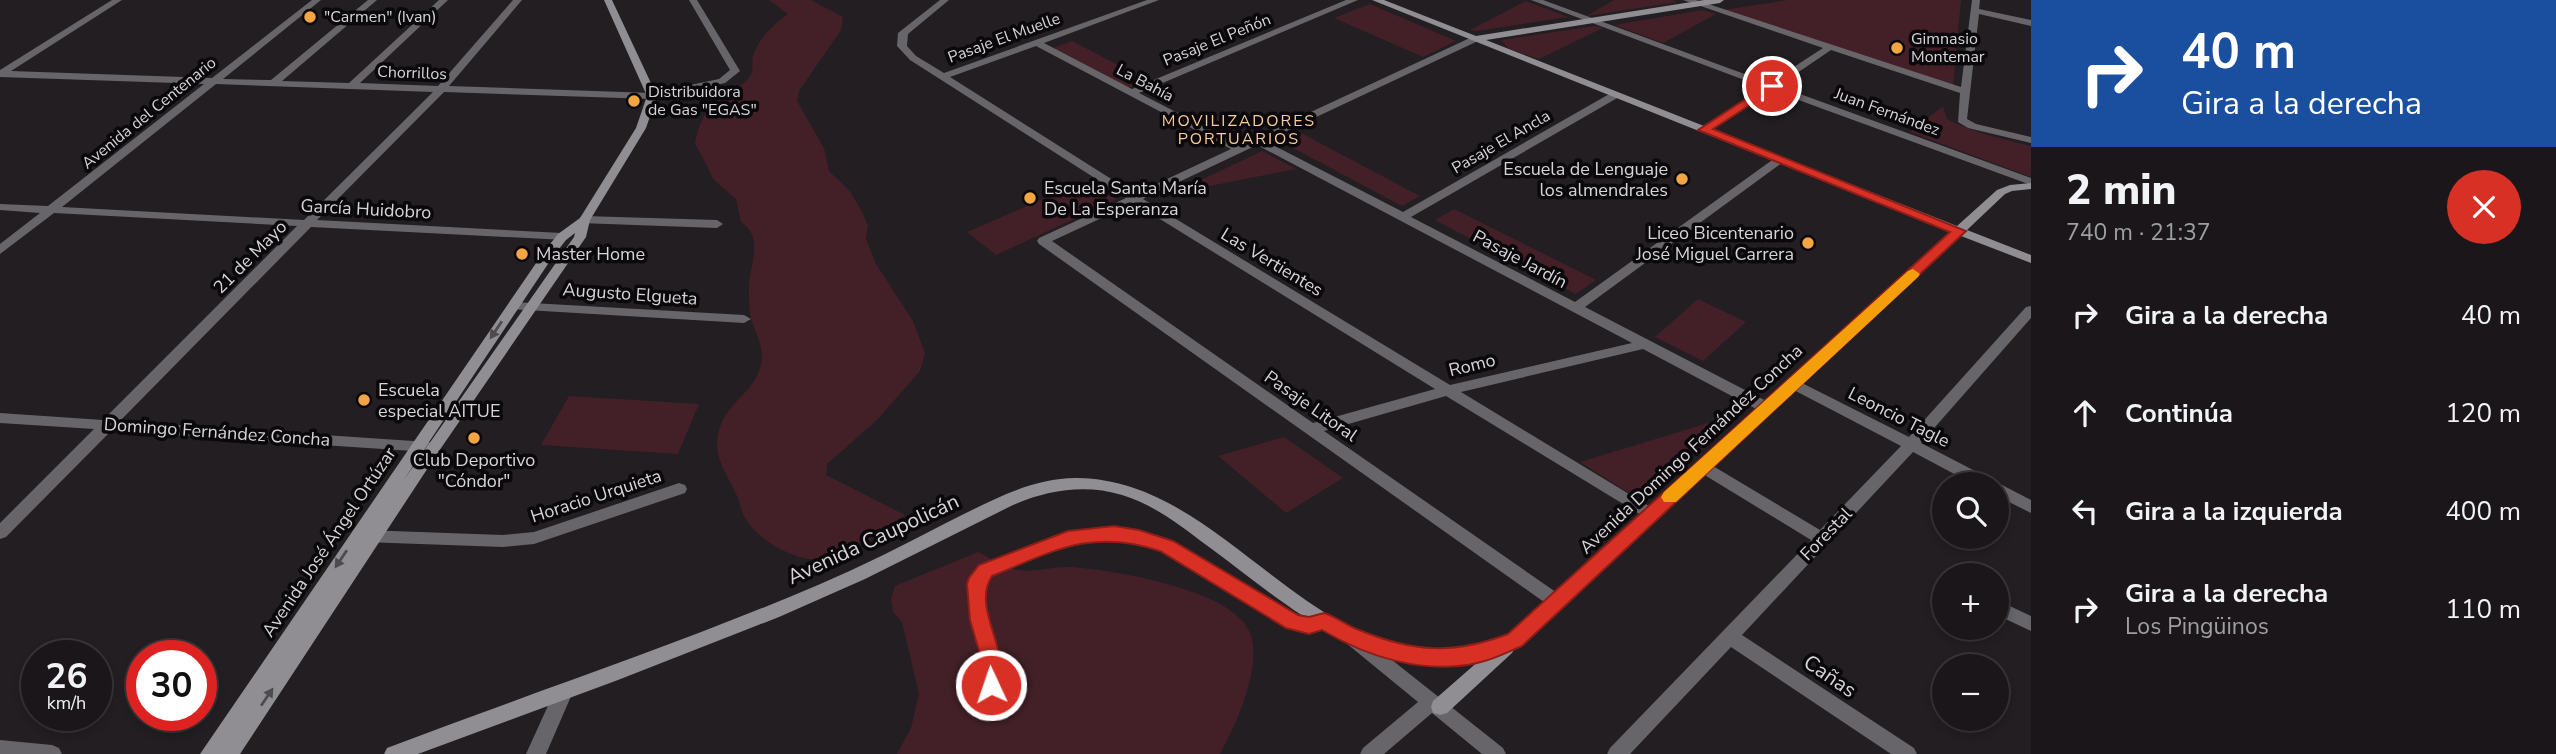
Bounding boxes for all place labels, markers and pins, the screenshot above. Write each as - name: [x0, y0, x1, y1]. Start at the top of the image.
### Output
- place label: "Carmen" (Ivan): [324, 6, 437, 28]
- marker: "Carmen" (Ivan): [302, 9, 318, 25]
- place label: Gimnasio Montemar: [1911, 28, 1985, 68]
- marker: Gimnasio Montemar: [1889, 40, 1905, 56]
- pin: [1742, 56, 1802, 116]
- place label: Distribuidora de Gas "EGAS": [648, 81, 757, 121]
- marker: Distribuidora de Gas "EGAS": [626, 93, 642, 109]
- place label: Escuela de Lenguaje los almendrales: [1503, 157, 1668, 202]
- marker: Escuela de Lenguaje los almendrales: [1674, 171, 1690, 187]
- place label: Escuela Santa María De La Esperanza: [1044, 176, 1207, 221]
- marker: Escuela Santa María De La Esperanza: [1022, 190, 1038, 206]
- place label: Liceo Bicentenario José Miguel Carrera: [1635, 221, 1794, 266]
- marker: Liceo Bicentenario José Miguel Carrera: [1800, 235, 1816, 251]
- place label: Master Home: [536, 242, 645, 266]
- marker: Master Home: [514, 246, 530, 262]
- place label: Escuela especial AITUE: [378, 378, 500, 423]
- marker: Escuela especial AITUE: [356, 392, 372, 408]
- marker: Club Deportivo "Cóndor": [466, 430, 482, 446]
- place label: Club Deportivo "Cóndor": [413, 448, 535, 493]

